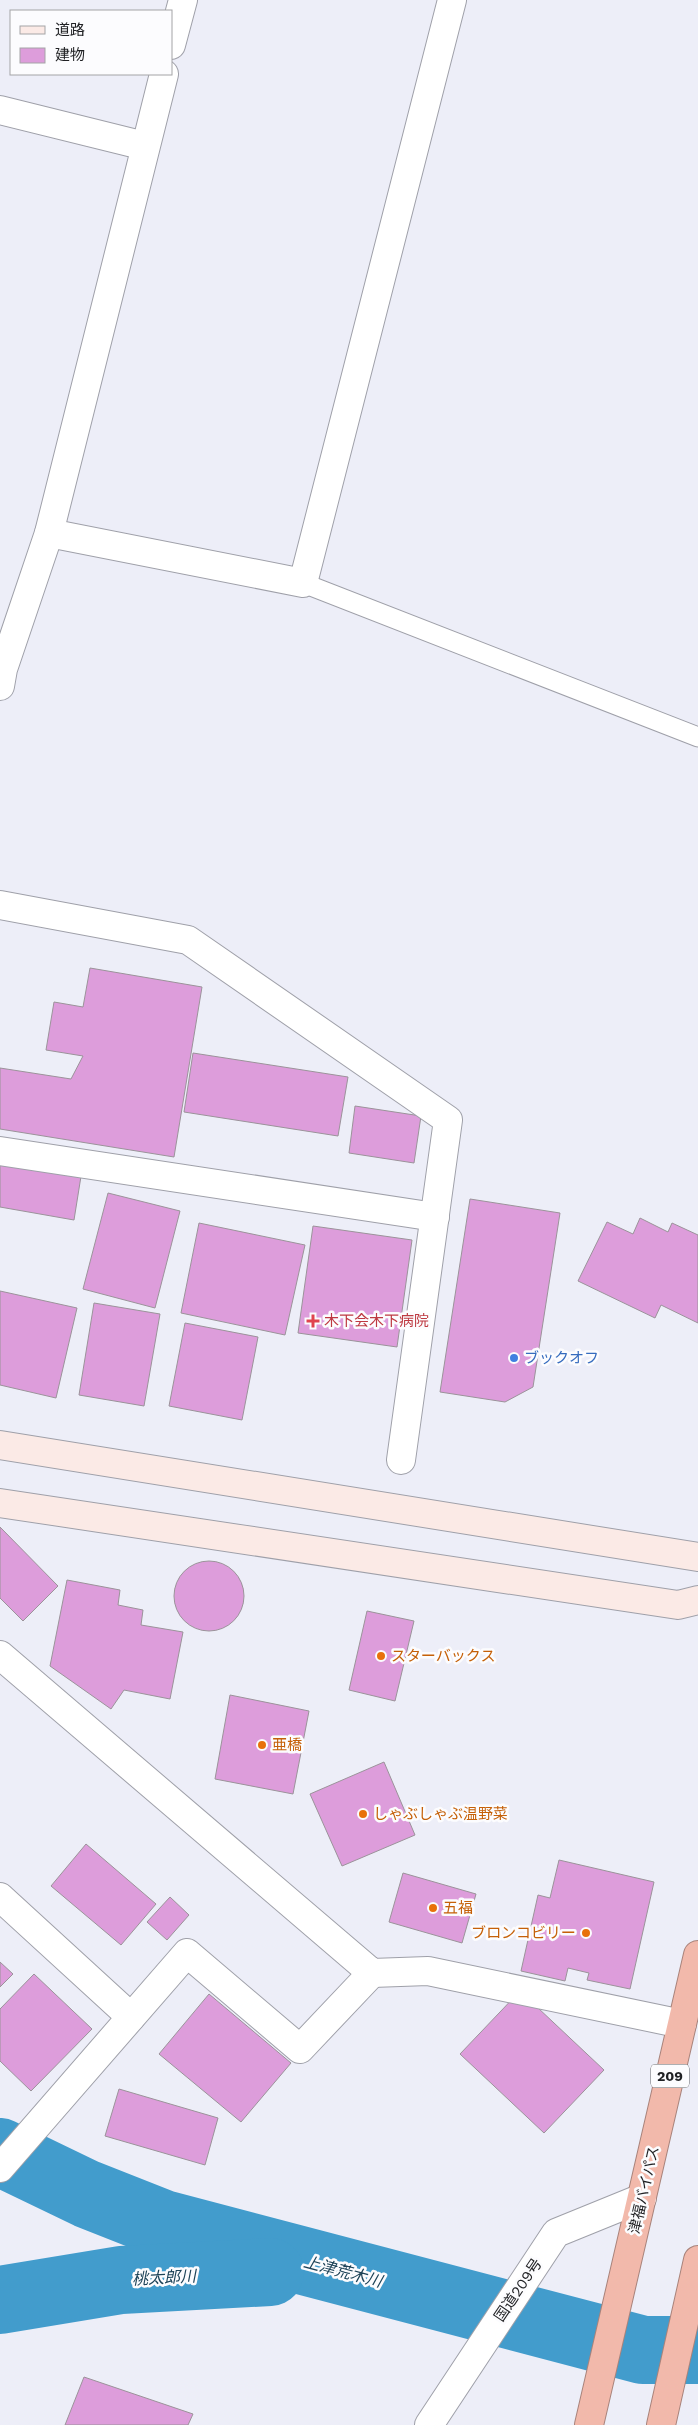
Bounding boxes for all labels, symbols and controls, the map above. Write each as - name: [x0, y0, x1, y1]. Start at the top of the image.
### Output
- legend: [10, 10, 172, 75]
- text: 道路: [55, 21, 85, 39]
- text: 建物: [55, 46, 85, 64]
- place label: 木下会木下病院: [324, 1312, 429, 1330]
- marker: 木下会木下病院: [306, 1314, 320, 1328]
- place label: ブックオフ: [524, 1349, 599, 1367]
- marker: ブックオフ: [508, 1352, 520, 1364]
- place label: スターバックス: [391, 1647, 495, 1665]
- marker: スターバックス: [375, 1650, 387, 1662]
- place label: 亜橋: [272, 1736, 302, 1754]
- marker: 亜橋: [256, 1739, 268, 1751]
- place label: しゃぶしゃぶ温野菜: [373, 1805, 508, 1823]
- marker: しゃぶしゃぶ温野菜: [357, 1808, 369, 1820]
- place label: 五福: [443, 1899, 473, 1917]
- marker: 五福: [427, 1902, 439, 1914]
- place label: ブロンコビリー: [471, 1924, 576, 1942]
- marker: ブロンコビリー: [580, 1927, 592, 1939]
- road number: 209: [651, 2064, 689, 2088]
- street label: 津福バイパス: [625, 2144, 663, 2236]
- water label: 上津荒木川: [302, 2252, 386, 2292]
- street label: 国道209号: [490, 2255, 546, 2325]
- water label: 桃太郎川: [132, 2266, 198, 2289]

